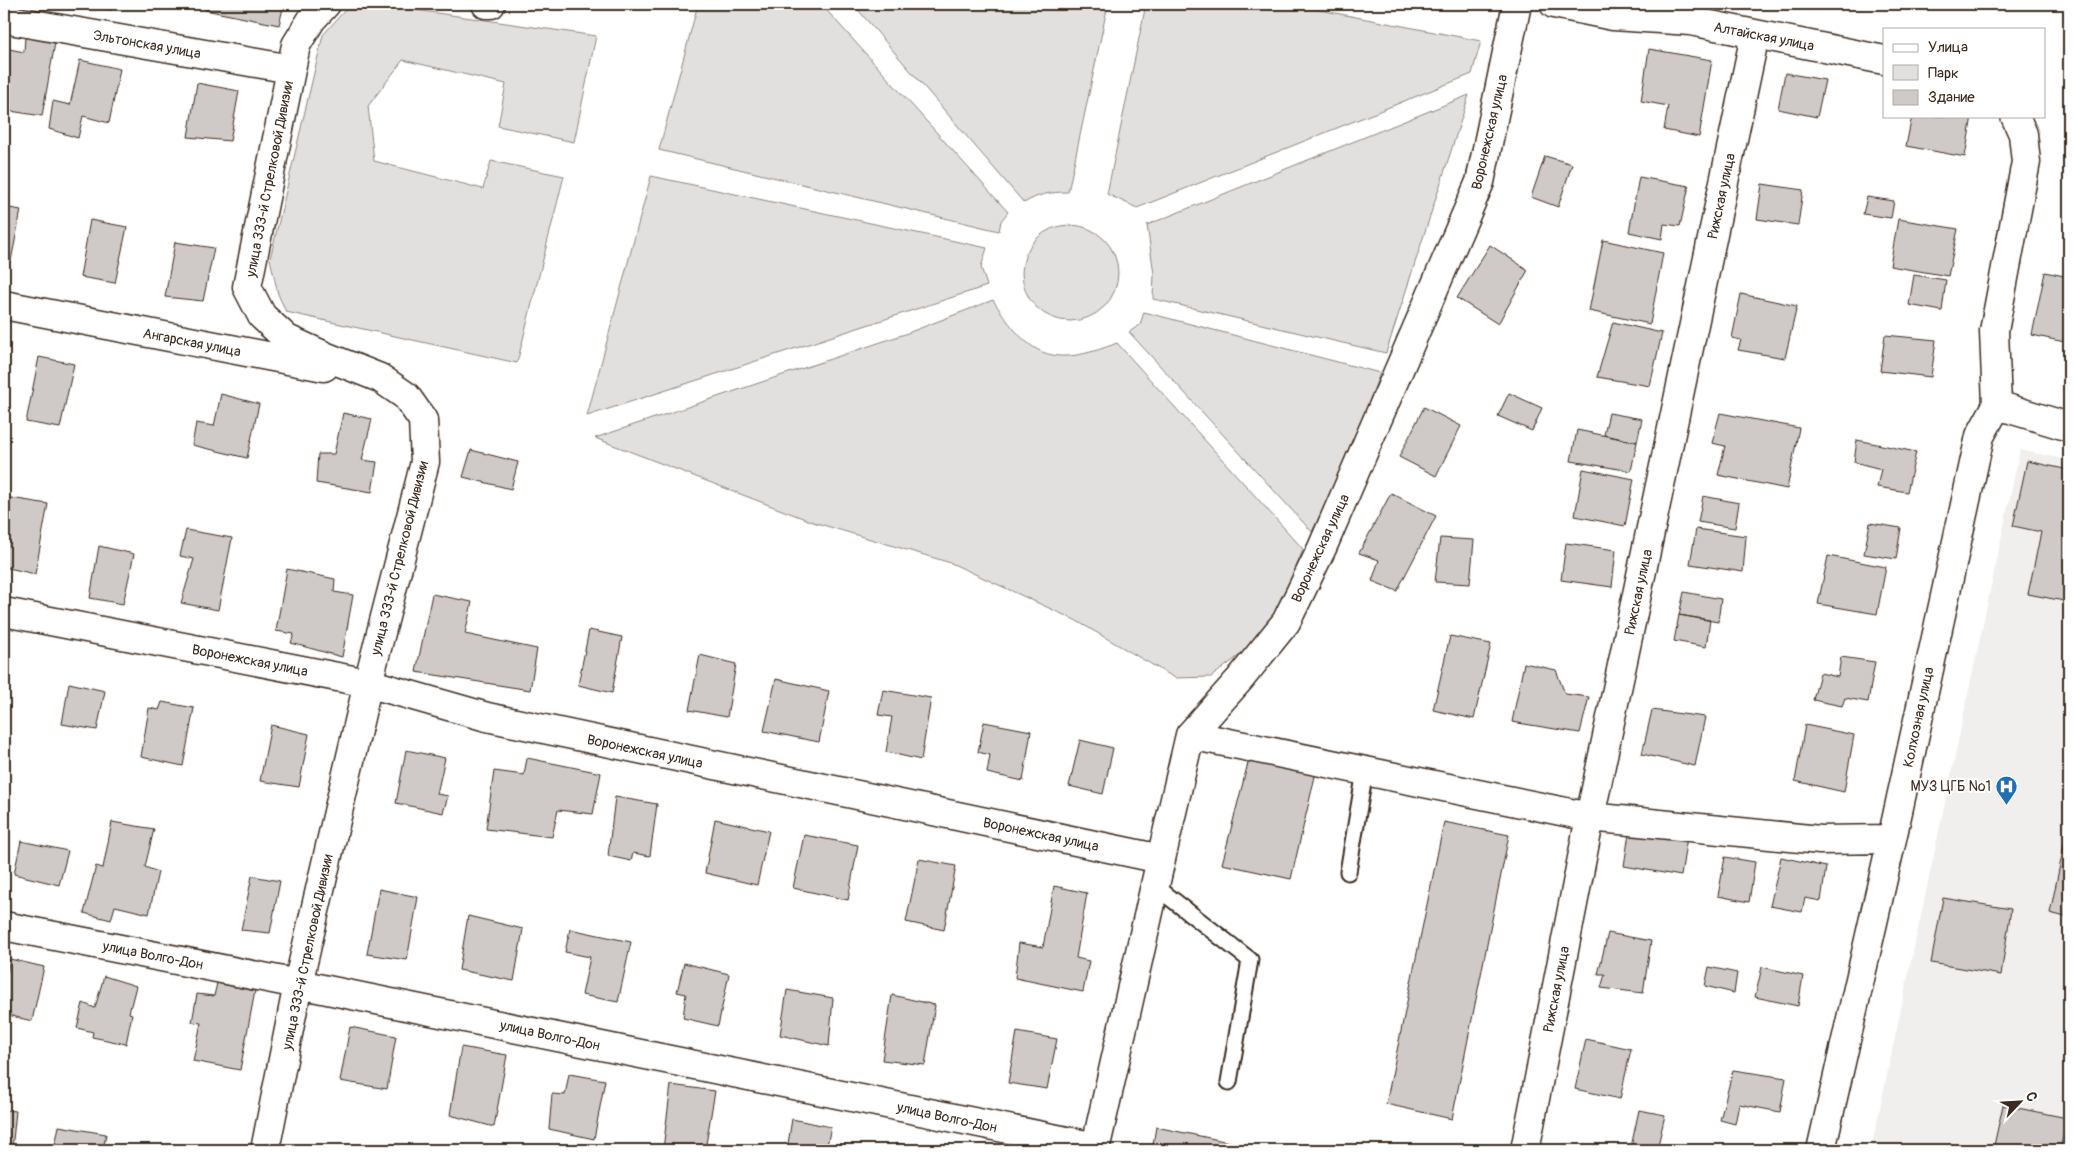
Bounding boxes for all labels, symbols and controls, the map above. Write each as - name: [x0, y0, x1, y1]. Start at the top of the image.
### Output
- street label: Алтайская улица: [1712, 18, 1816, 55]
- street label: Эльтонская улица: [92, 27, 202, 62]
- legend: [1883, 28, 2046, 118]
- text: Улица: [1928, 38, 1968, 57]
- text: Парк: [1928, 64, 1959, 83]
- street label: Воронежская улица: [1468, 73, 1511, 191]
- street label: улица 333-й Стрелковой Дивизии: [242, 80, 297, 280]
- text: Здание: [1928, 88, 1975, 107]
- street label: Рижская улица: [1704, 152, 1739, 241]
- street label: Ангарская улица: [142, 325, 242, 360]
- street label: улица 333-й Стрелковой Дивизии: [367, 459, 432, 658]
- street label: Воронежская улица: [1288, 491, 1353, 605]
- street label: Рижская улица: [1621, 548, 1656, 637]
- street label: Воронежская улица: [190, 641, 309, 680]
- street label: Колхозная улица: [1900, 665, 1937, 769]
- street label: Воронежская улица: [586, 731, 704, 772]
- hospital icon: МУЗ ЦГБ №1: [1995, 774, 2019, 805]
- place label: МУЗ ЦГБ №1: [1911, 778, 1991, 795]
- street label: Воронежская улица: [982, 814, 1100, 855]
- street label: улица 333-й Стрелковой Дивизии: [278, 853, 337, 1052]
- street label: улица Волго-Дон: [100, 937, 205, 974]
- street label: Рижская улица: [1540, 945, 1573, 1034]
- street label: улица Волго-Дон: [497, 1016, 601, 1054]
- north arrow: [1996, 1076, 2046, 1126]
- text: С: [2022, 1089, 2041, 1105]
- street label: улица Волго-Дон: [894, 1098, 998, 1136]

